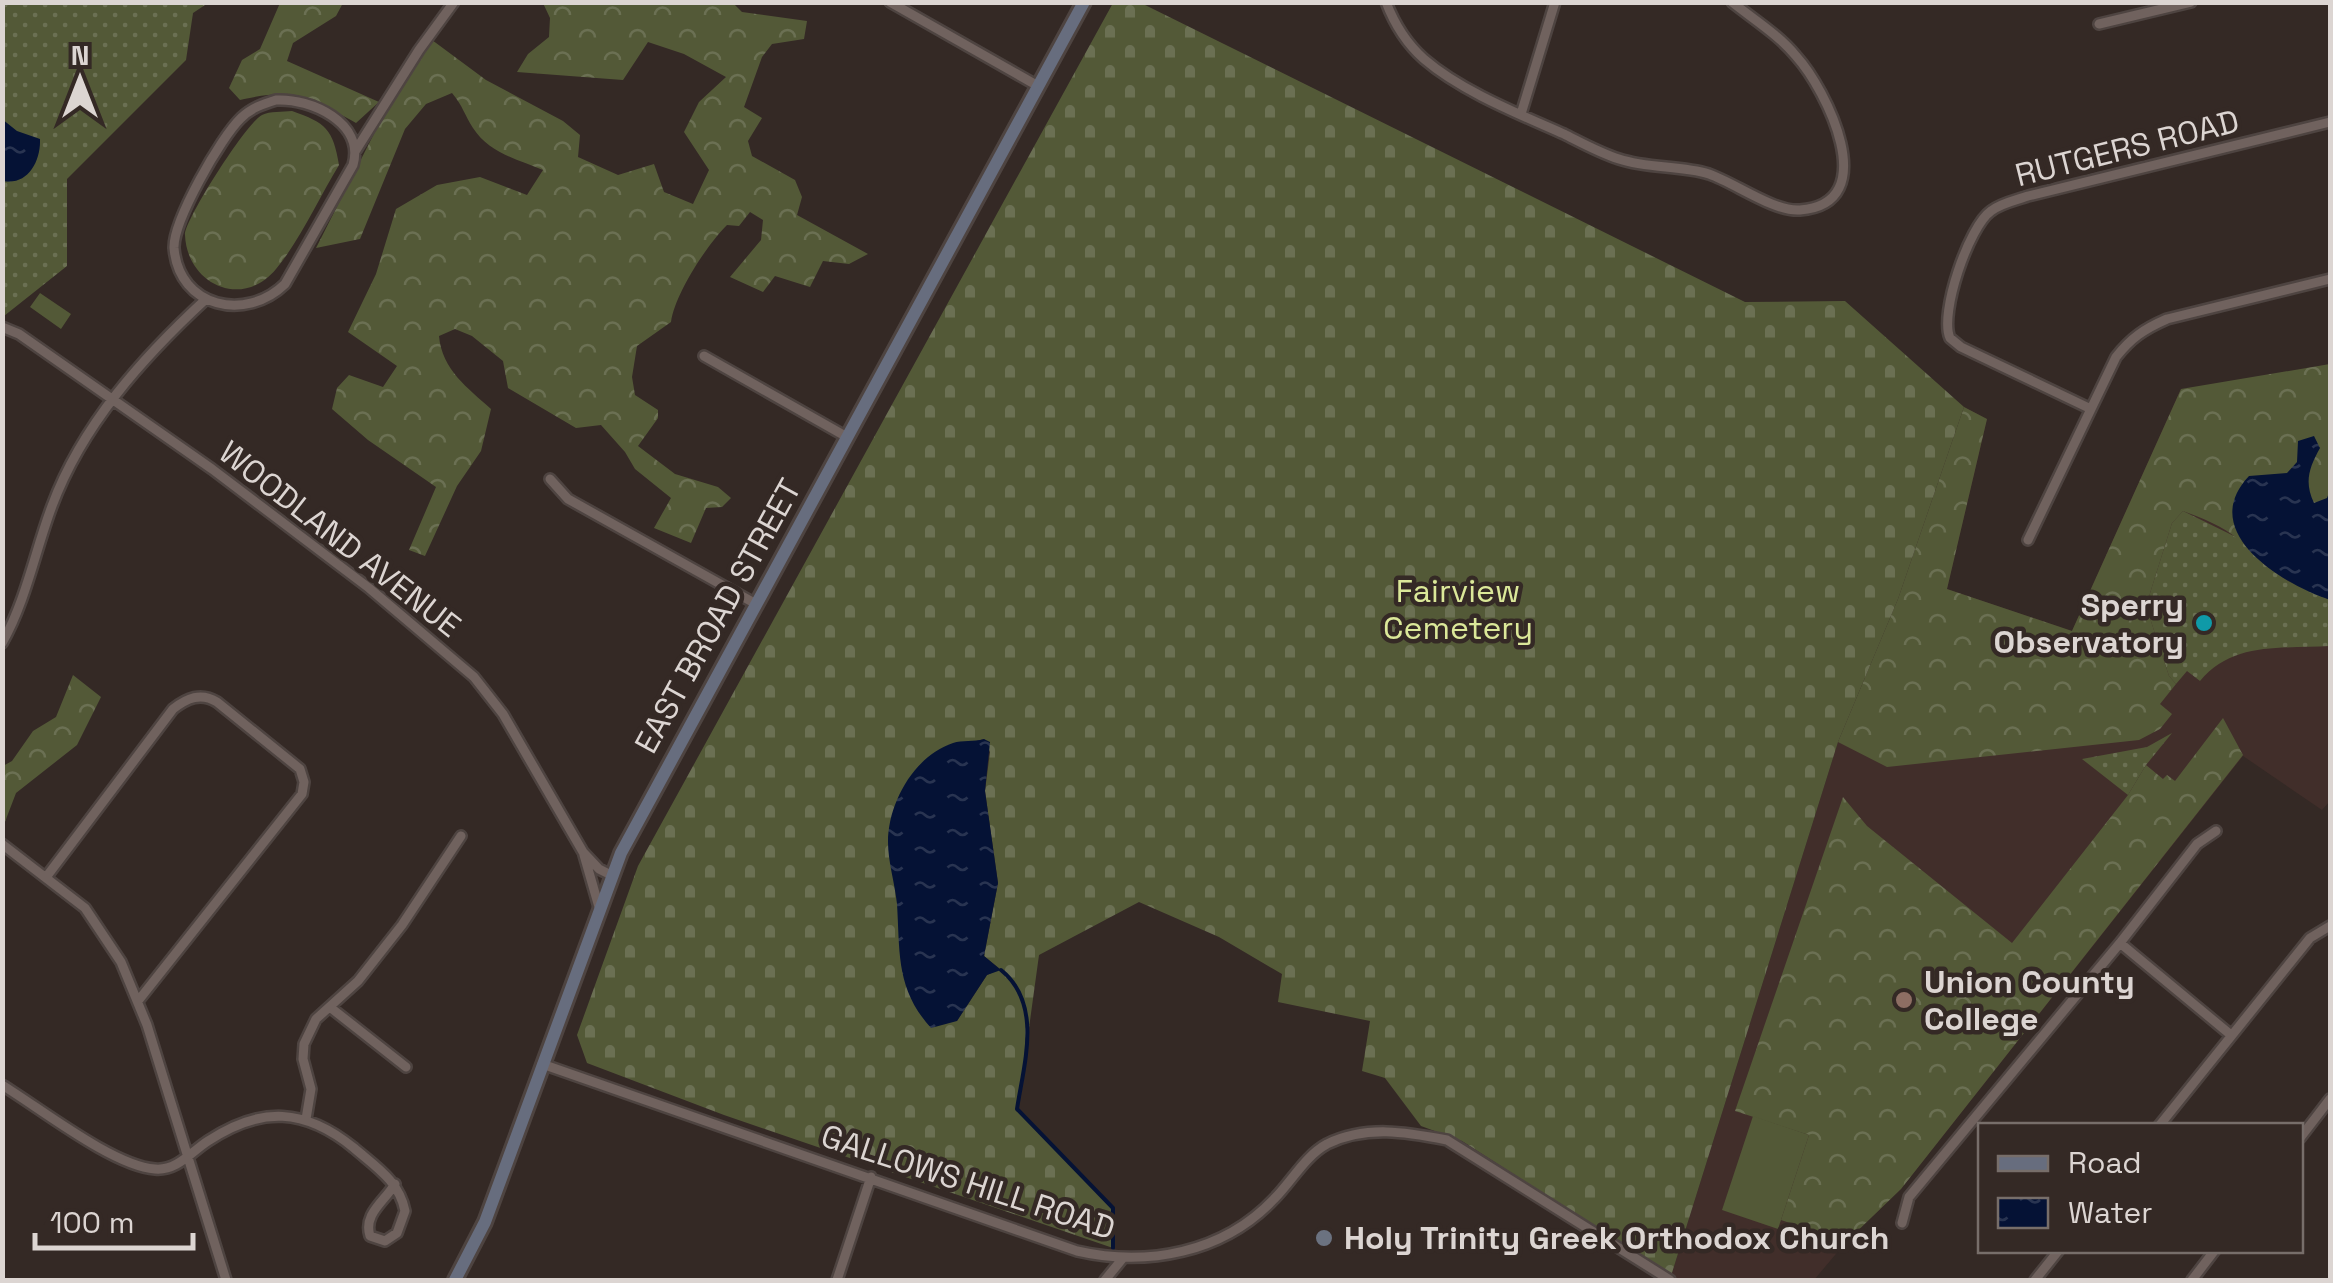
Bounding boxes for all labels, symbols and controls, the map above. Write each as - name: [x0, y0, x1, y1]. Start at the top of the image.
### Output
- north arrow: [30, 30, 130, 130]
- text: N: [71, 37, 89, 73]
- street label: RUTGERS ROAD: [2011, 101, 2243, 195]
- street label: WOODLAND AVENUE: [211, 432, 469, 646]
- street label: EAST BROAD STREET: [626, 472, 810, 760]
- park label: Fairview Cemetery: [1383, 571, 1533, 648]
- place label: Sperry Observatory: [1994, 585, 2184, 662]
- marker: Sperry Observatory: [2193, 612, 2215, 634]
- place label: Union County College: [1924, 962, 2135, 1039]
- marker: Union County College: [1893, 989, 1915, 1011]
- street label: GALLOWS HILL ROAD: [816, 1116, 1120, 1248]
- legend: [1978, 1123, 2303, 1253]
- text: Road: [2068, 1143, 2142, 1182]
- scale bar: [35, 1188, 192, 1250]
- text: Water: [2068, 1193, 2153, 1232]
- text: 100 m: [50, 1203, 135, 1242]
- place label: Holy Trinity Greek Orthodox Church: [1344, 1218, 1889, 1258]
- marker: Holy Trinity Greek Orthodox Church: [1313, 1227, 1335, 1249]

